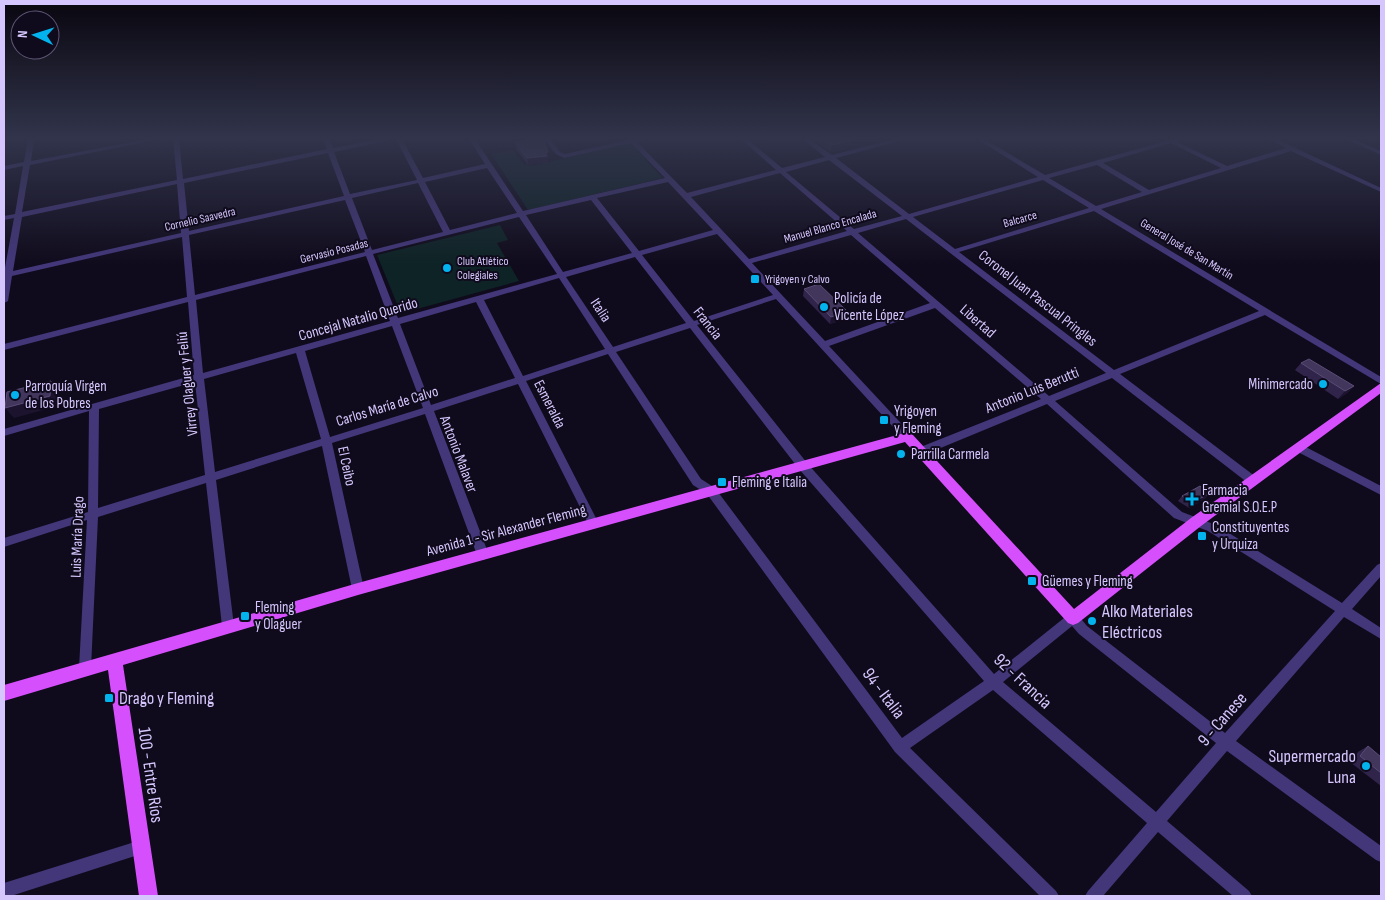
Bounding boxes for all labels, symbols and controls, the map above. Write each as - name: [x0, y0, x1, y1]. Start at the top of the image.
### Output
- north arrow: [10, 10, 60, 60]
- text: N: [14, 30, 31, 38]
- street label: Cornelio Saavedra: [163, 204, 237, 235]
- street label: Manuel Blanco Encalada: [782, 206, 879, 247]
- street label: Balcarce: [1002, 207, 1039, 231]
- street label: General José de San Martín: [1137, 216, 1236, 283]
- street label: Gervasio Posadas: [298, 236, 370, 267]
- street label: Coronel Juan Pascual Pringles: [974, 246, 1101, 351]
- place label: Club Atlético Colegiales: [457, 254, 508, 283]
- marker: Club Atlético Colegiales: [441, 262, 453, 274]
- place label: Yrigoyen y Calvo: [765, 272, 830, 287]
- marker: Yrigoyen y Calvo: [749, 273, 761, 285]
- place label: Policía de Vicente López: [834, 289, 905, 325]
- street label: Concejal Natalio Querido: [296, 293, 420, 346]
- street label: Italia: [586, 295, 615, 326]
- marker: Policía de Vicente López: [818, 301, 830, 313]
- street label: Libertad: [956, 301, 1000, 342]
- street label: Francia: [689, 303, 726, 344]
- street label: Virrey Olaguer y Feliú: [173, 331, 202, 437]
- street label: Antonio Luis Berutti: [982, 363, 1082, 418]
- place label: Minimercado: [1248, 375, 1313, 394]
- place label: Parroquía Virgen de los Pobres: [25, 377, 107, 413]
- street label: Esmeralda: [529, 377, 570, 432]
- marker: Minimercado: [1317, 378, 1329, 390]
- street label: Carlos María de Calvo: [334, 382, 441, 431]
- marker: Parroquía Virgen de los Pobres: [9, 389, 21, 401]
- place label: Yrigoyen y Fleming: [894, 402, 942, 438]
- street label: Antonio Malaver: [435, 412, 482, 496]
- marker: Yrigoyen y Fleming: [878, 414, 890, 426]
- street label: El Ceibo: [333, 445, 360, 488]
- place label: Parrilla Carmela: [911, 445, 990, 464]
- marker: Parrilla Carmela: [895, 448, 907, 460]
- place label: Fleming e Italia: [732, 473, 807, 492]
- marker: Fleming e Italia: [716, 476, 728, 488]
- place label: Farmacia Gremial S.O.E.P: [1202, 481, 1277, 517]
- marker: Farmacia Gremial S.O.E.P: [1186, 493, 1198, 505]
- street label: Luis María Drago: [67, 496, 88, 578]
- street label: Avenida 1 - Sir Alexander Fleming: [423, 500, 588, 561]
- place label: Constituyentes y Urquiza: [1212, 518, 1289, 554]
- marker: Constituyentes y Urquiza: [1196, 530, 1208, 542]
- place label: Güemes y Fleming: [1042, 572, 1133, 591]
- marker: Güemes y Fleming: [1026, 575, 1038, 587]
- place label: Fleming y Olaguer: [255, 598, 302, 634]
- place label: Alko Materiales Eléctricos: [1101, 601, 1193, 643]
- marker: Fleming y Olaguer: [239, 610, 251, 622]
- marker: Alko Materiales Eléctricos: [1086, 615, 1098, 627]
- street label: 92 - Francia: [989, 649, 1056, 713]
- street label: 94 - Italia: [858, 664, 909, 723]
- place label: Drago y Fleming: [119, 688, 214, 709]
- street label: 9 - Canese: [1193, 688, 1251, 750]
- marker: Drago y Fleming: [103, 692, 115, 704]
- street label: 100 - Entre Ríos: [133, 726, 168, 824]
- place label: Supermercado Luna: [1268, 746, 1356, 788]
- marker: Supermercado Luna: [1360, 760, 1372, 772]

